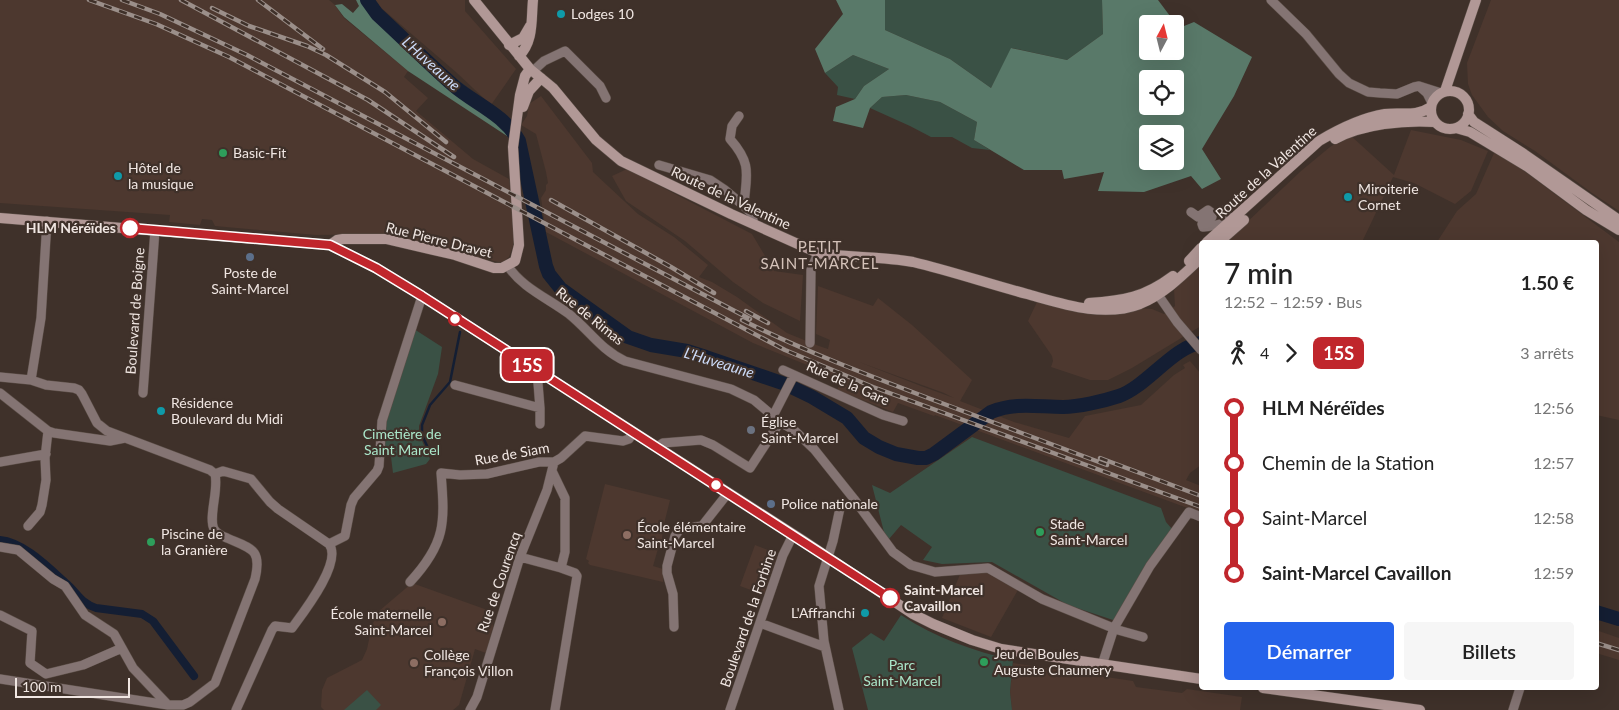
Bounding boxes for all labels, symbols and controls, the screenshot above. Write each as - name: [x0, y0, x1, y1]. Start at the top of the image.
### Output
- place label: Lodges 10: [571, 5, 634, 22]
- marker: Lodges 10: [555, 8, 567, 20]
- north arrow: [1139, 15, 1184, 60]
- map controls: [1139, 15, 1184, 170]
- water label: L'Huveaune: [399, 32, 464, 94]
- button: locate: [1139, 70, 1184, 115]
- street label: Route de la Valentine: [1212, 122, 1320, 221]
- button: layers: [1139, 125, 1184, 170]
- place label: Basic-Fit: [233, 144, 286, 161]
- marker: Basic-Fit: [217, 147, 229, 159]
- place label: Hôtel de la musique: [128, 159, 194, 192]
- street label: Route de la Valentine: [669, 162, 794, 233]
- marker: Hôtel de la musique: [112, 170, 124, 182]
- place label: Miroiterie Cornet: [1358, 180, 1419, 213]
- marker: Miroiterie Cornet: [1342, 191, 1354, 203]
- marker: HLM Néréïdes: [120, 218, 140, 238]
- street label: Rue Pierre Dravet: [384, 218, 494, 261]
- place label: HLM Néréïdes: [26, 219, 116, 236]
- district label: PETIT SAINT-MARCEL: [760, 237, 880, 272]
- street label: Boulevard de Boigne: [122, 247, 147, 375]
- marker: Poste de Saint-Marcel: [244, 251, 256, 263]
- text: 7 min: [1224, 256, 1293, 290]
- place label: Poste de Saint-Marcel: [211, 264, 289, 297]
- text: 1.50 €: [1521, 271, 1574, 294]
- street label: Rue de Rimas: [553, 283, 628, 348]
- text: 12:52 – 12:59 · Bus: [1224, 292, 1362, 311]
- unlabelled marker: [448, 312, 462, 326]
- icon: walk: [1224, 339, 1252, 367]
- icon: forward: [1277, 339, 1305, 367]
- text: 15S: [1323, 342, 1354, 364]
- water label: L'Huveaune: [682, 343, 756, 381]
- text: 4: [1260, 343, 1269, 362]
- text: 3 arrêts: [1520, 343, 1574, 362]
- line badge: 15S: [498, 349, 556, 381]
- text: 15S: [512, 354, 542, 376]
- street label: Rue de la Gare: [804, 357, 892, 408]
- place label: Résidence Boulevard du Midi: [171, 394, 283, 427]
- text: HLM Néréïdes: [1262, 396, 1385, 419]
- text: 12:56: [1533, 398, 1574, 417]
- marker: Résidence Boulevard du Midi: [155, 405, 167, 417]
- place label: Église Saint-Marcel: [761, 413, 839, 446]
- marker: Église Saint-Marcel: [745, 424, 757, 436]
- park label: Cimetière de Saint Marcel: [363, 425, 441, 458]
- street label: Rue de Siam: [473, 439, 551, 468]
- text: Chemin de la Station: [1262, 451, 1434, 474]
- text: 12:57: [1533, 453, 1574, 472]
- unlabelled marker: [709, 478, 723, 492]
- place label: Police nationale: [781, 495, 878, 512]
- marker: Police nationale: [765, 498, 777, 510]
- text: Saint-Marcel: [1262, 506, 1367, 529]
- text: 12:58: [1533, 508, 1574, 527]
- place label: Stade Saint-Marcel: [1050, 515, 1128, 548]
- place label: École élémentaire Saint-Marcel: [637, 518, 746, 551]
- place label: Piscine de la Granière: [161, 525, 228, 558]
- marker: Stade Saint-Marcel: [1034, 526, 1046, 538]
- street label: Rue de Courencq: [473, 529, 524, 634]
- marker: École élémentaire Saint-Marcel: [621, 529, 633, 541]
- marker: Piscine de la Granière: [145, 536, 157, 548]
- street label: Boulevard de la Forbine: [716, 547, 779, 689]
- text: Saint-Marcel Cavaillon: [1262, 561, 1451, 584]
- text: 12:59: [1533, 563, 1574, 582]
- place label: Saint-Marcel Cavaillon: [904, 581, 983, 614]
- marker: Saint-Marcel Cavaillon: [880, 588, 900, 608]
- place label: L'Affranchi: [791, 604, 855, 621]
- place label: École maternelle Saint-Marcel: [330, 605, 432, 638]
- marker: L'Affranchi: [859, 607, 871, 619]
- marker: École maternelle Saint-Marcel: [436, 616, 448, 628]
- button: Démarrer: [1224, 622, 1394, 680]
- button: Billets: [1404, 622, 1574, 680]
- place label: Jeu de Boules Auguste Chaumery: [994, 645, 1112, 678]
- place label: Collège François Villon: [424, 646, 513, 679]
- park label: Parc Saint-Marcel: [863, 656, 941, 689]
- marker: Jeu de Boules Auguste Chaumery: [978, 656, 990, 668]
- marker: Collège François Villon: [408, 657, 420, 669]
- scale bar: [15, 675, 130, 698]
- text: 100 m: [22, 678, 61, 695]

